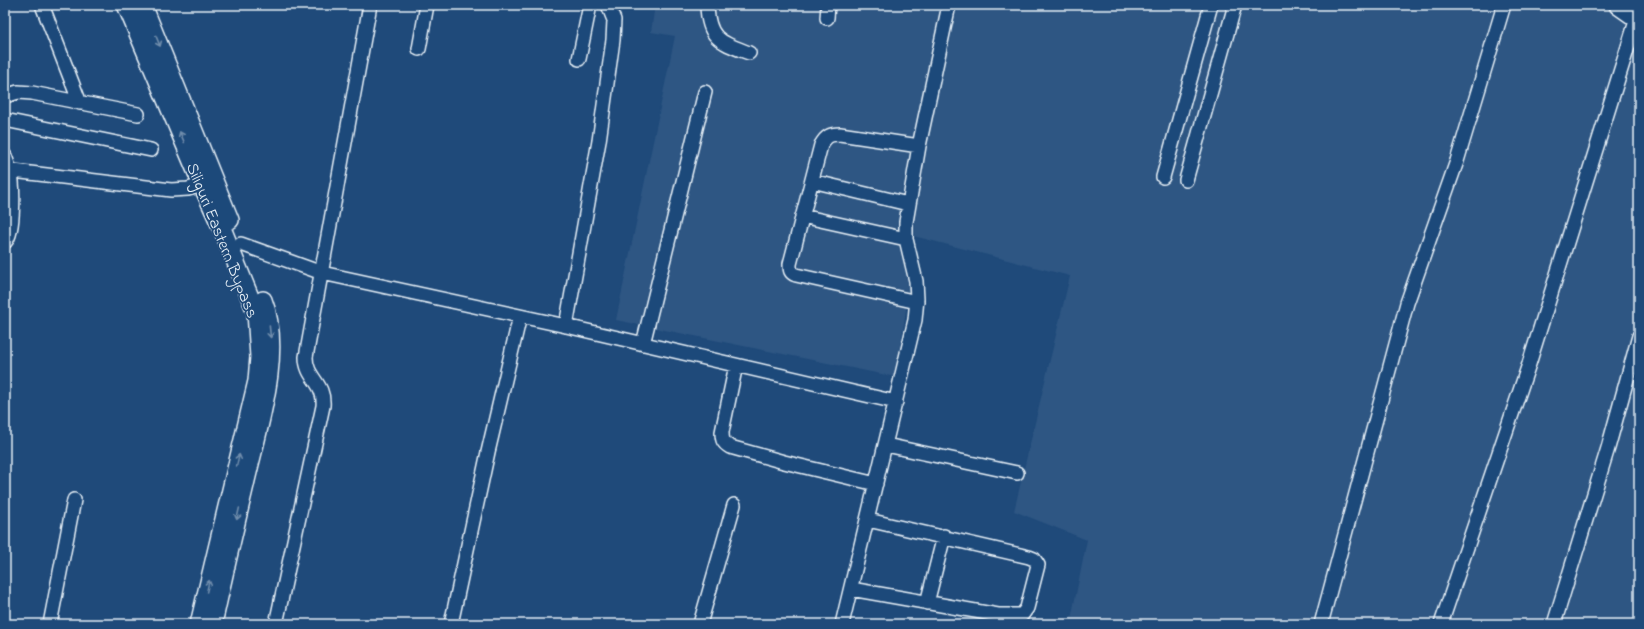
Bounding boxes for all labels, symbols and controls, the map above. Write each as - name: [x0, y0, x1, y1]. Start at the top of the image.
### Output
- one-way arrow: [154, 35, 162, 47]
- one-way arrow: [177, 131, 185, 143]
- street label: Siliguri Eastern Bypass: [177, 159, 264, 323]
- one-way arrow: [266, 325, 274, 338]
- one-way arrow: [235, 453, 242, 466]
- one-way arrow: [234, 507, 241, 520]
- one-way arrow: [205, 580, 213, 593]

